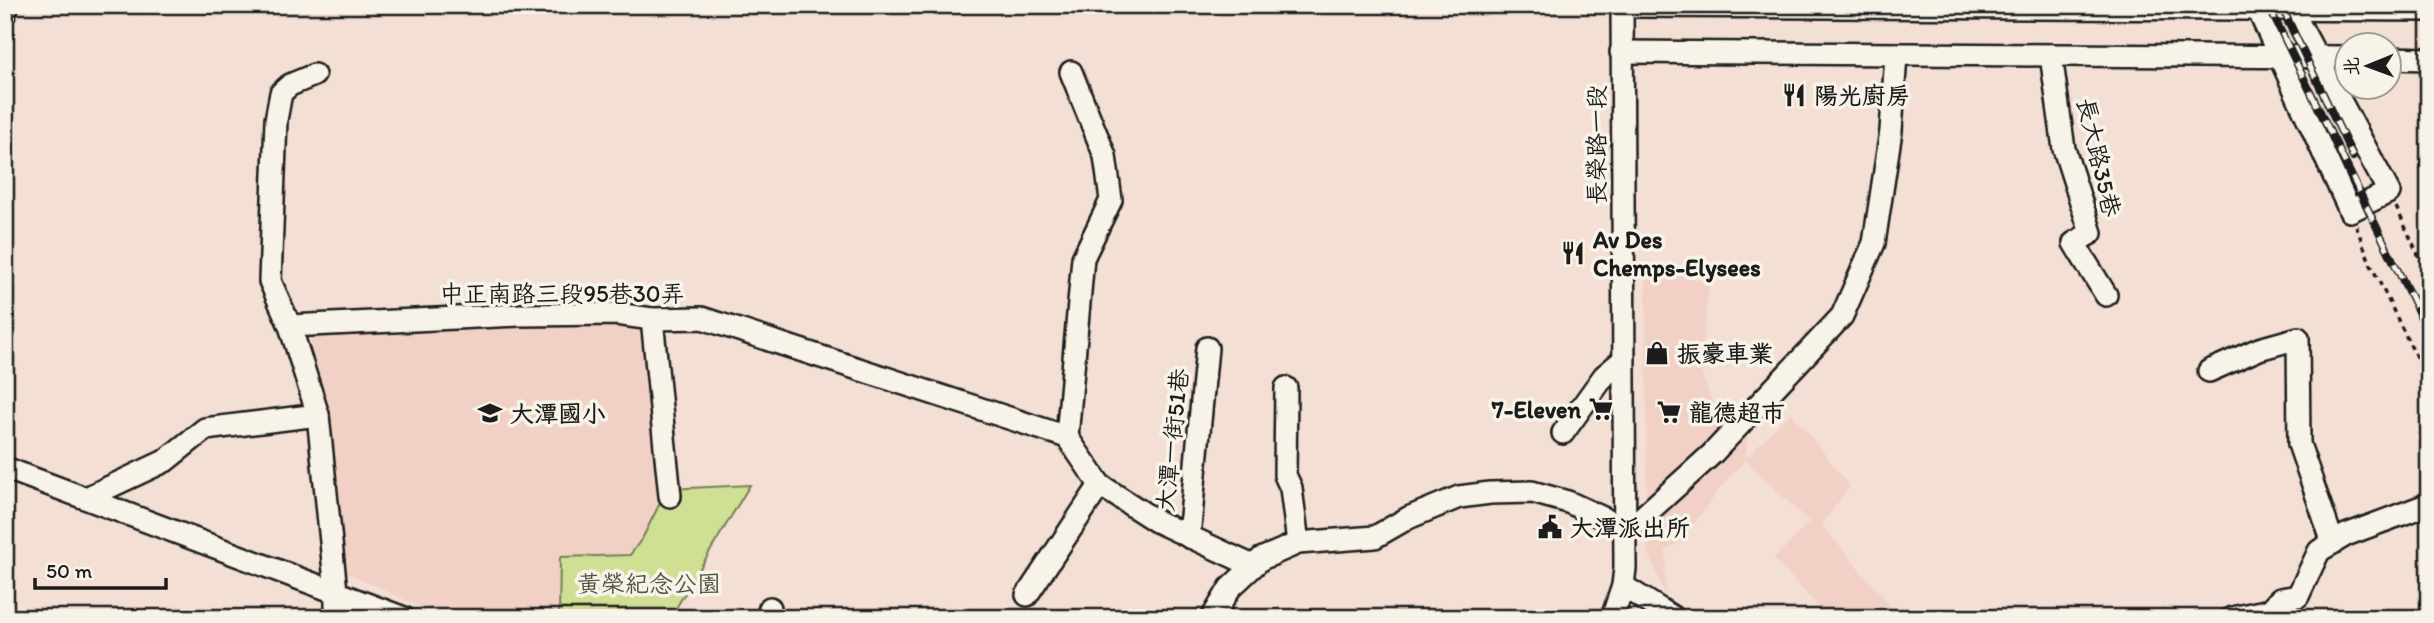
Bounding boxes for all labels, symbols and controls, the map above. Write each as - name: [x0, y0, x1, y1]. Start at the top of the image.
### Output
- north arrow: [2332, 32, 2402, 102]
- text: 北: [2340, 57, 2363, 76]
- restaurant icon: 陽光廚房: [1780, 81, 1808, 109]
- place label: 陽光廚房: [1814, 81, 1910, 110]
- street label: 長榮路一段: [1582, 85, 1611, 205]
- street label: 長大路35巷: [2071, 94, 2127, 220]
- place label: Av Des Chemps-Elysees: [1592, 225, 1761, 283]
- restaurant icon: Av Des Chemps-Elysees: [1559, 239, 1587, 267]
- street label: 中正南路三段95巷30弄: [439, 279, 685, 308]
- shop icon: 振豪車業: [1643, 339, 1671, 367]
- place label: 振豪車業: [1677, 339, 1773, 368]
- street label: 大潭一街51巷: [1150, 367, 1194, 513]
- place label: 7-Eleven: [1491, 395, 1581, 424]
- supermarket icon: 7-Eleven: [1587, 395, 1615, 423]
- supermarket icon: 龍德超市: [1655, 398, 1683, 426]
- place label: 龍德超市: [1689, 398, 1785, 427]
- school or university icon: 大潭國小: [476, 399, 504, 427]
- place label: 大潭國小: [510, 399, 606, 428]
- public building icon: 大潭派出所: [1536, 513, 1564, 541]
- place label: 大潭派出所: [1570, 513, 1690, 542]
- scale bar: [35, 546, 166, 590]
- text: 50 m: [46, 558, 93, 583]
- park label: 黃榮紀念公園: [577, 569, 721, 598]

